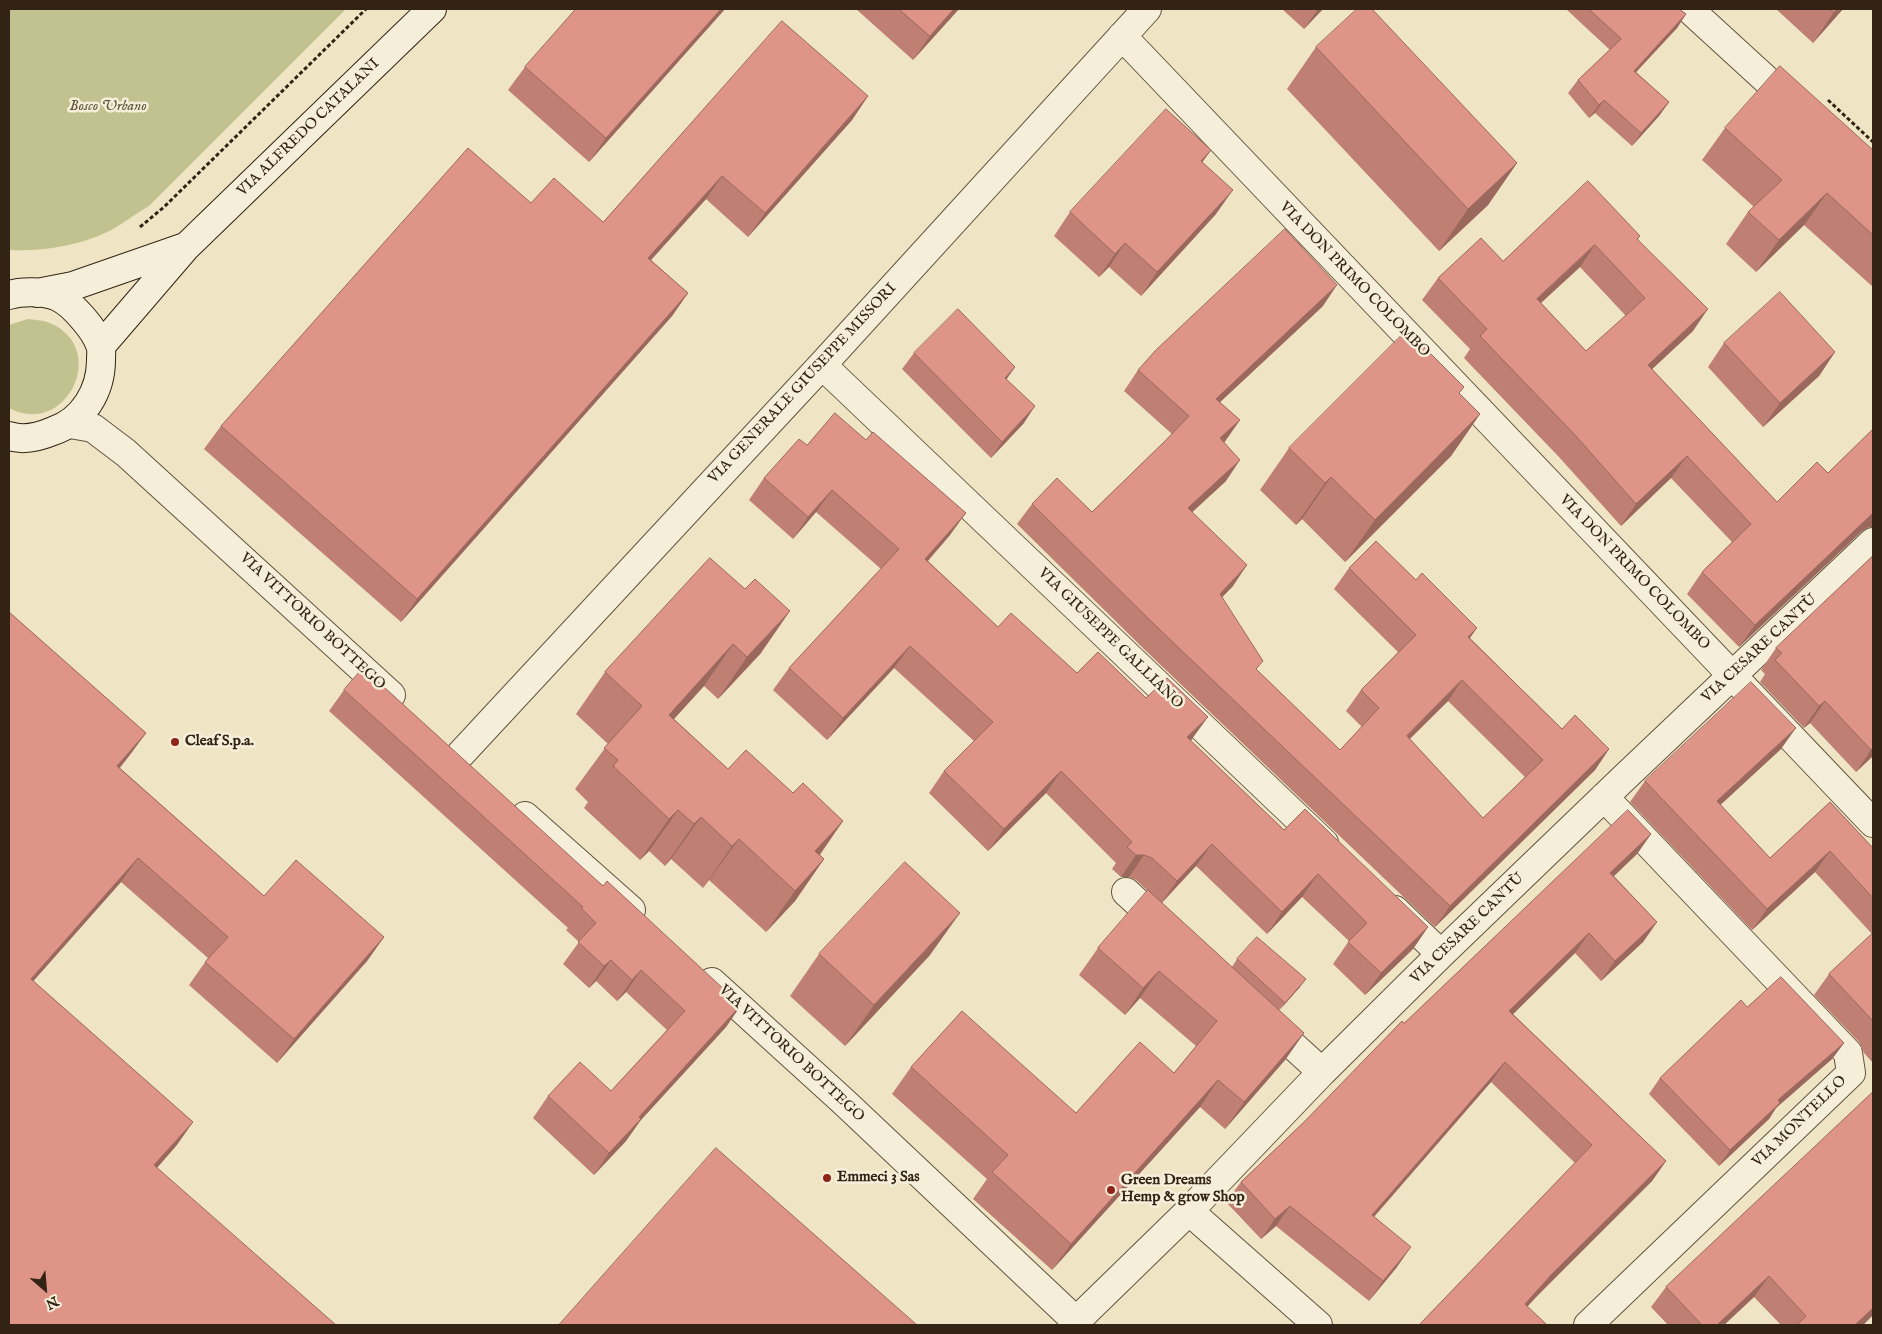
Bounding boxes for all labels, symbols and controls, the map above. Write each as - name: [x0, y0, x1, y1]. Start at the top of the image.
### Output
- street label: VIA ALFREDO CATALANI: [234, 55, 384, 201]
- park label: Bosco Urbano: [69, 98, 147, 116]
- street label: VIA DON PRIMO COLOMBO: [1275, 199, 1433, 361]
- street label: VIA GENERALE GIUSEPPE MISSORI: [705, 280, 901, 488]
- street label: VIA DON PRIMO COLOMBO: [1555, 492, 1713, 654]
- street label: VIA VITTORIO BOTTEGO: [235, 550, 389, 694]
- street label: VIA GIUSEPPE GALLIANO: [1034, 565, 1186, 713]
- street label: VIA CESARE CANTÙ: [1699, 591, 1821, 707]
- place label: Cleaf S.p.a.: [185, 733, 254, 751]
- marker: Cleaf S.p.a.: [169, 736, 181, 748]
- street label: VIA CESARE CANTÙ: [1407, 870, 1529, 988]
- street label: VIA VITTORIO BOTTEGO: [714, 982, 868, 1126]
- street label: VIA MONTELLO: [1749, 1072, 1851, 1172]
- place label: Emmeci 3 Sas: [837, 1169, 919, 1187]
- marker: Emmeci 3 Sas: [821, 1172, 833, 1184]
- place label: Green Dreams Hemp & grow Shop: [1121, 1172, 1245, 1207]
- marker: Green Dreams Hemp & grow Shop: [1105, 1184, 1117, 1196]
- north arrow: [20, 1264, 70, 1314]
- text: N: [42, 1292, 61, 1313]

